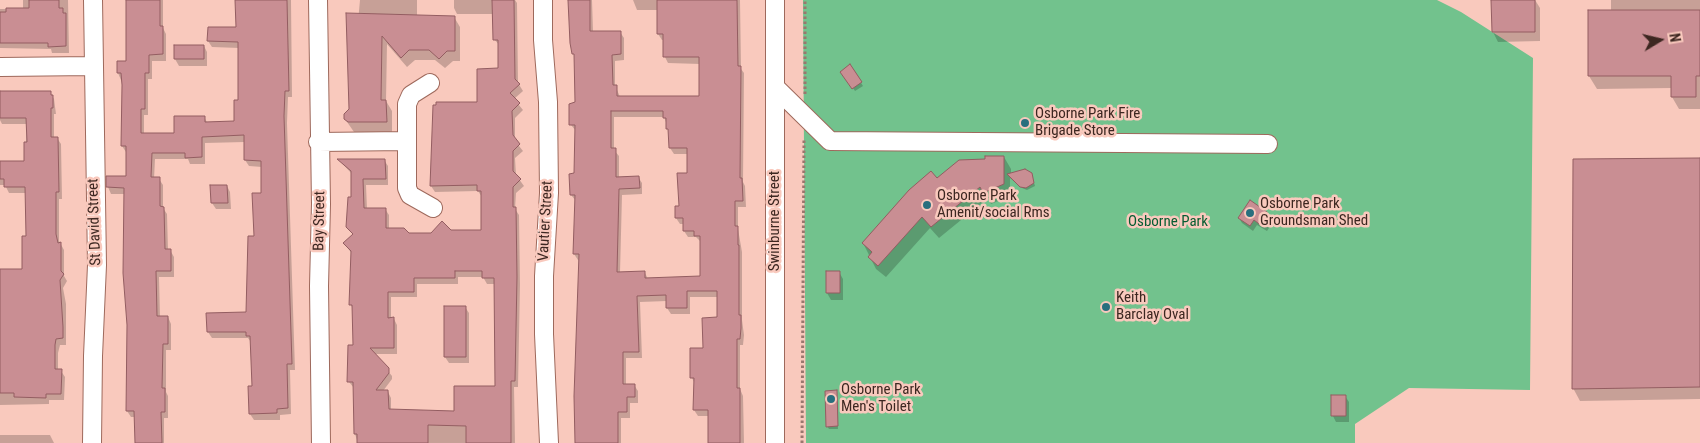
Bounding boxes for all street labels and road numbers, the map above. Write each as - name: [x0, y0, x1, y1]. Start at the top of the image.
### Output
- street label: Swinburne Street: [766, 171, 784, 271]
- street label: St David Street: [84, 178, 106, 266]
- street label: Vautier Street: [535, 180, 557, 262]
- street label: Bay Street: [310, 191, 330, 251]

